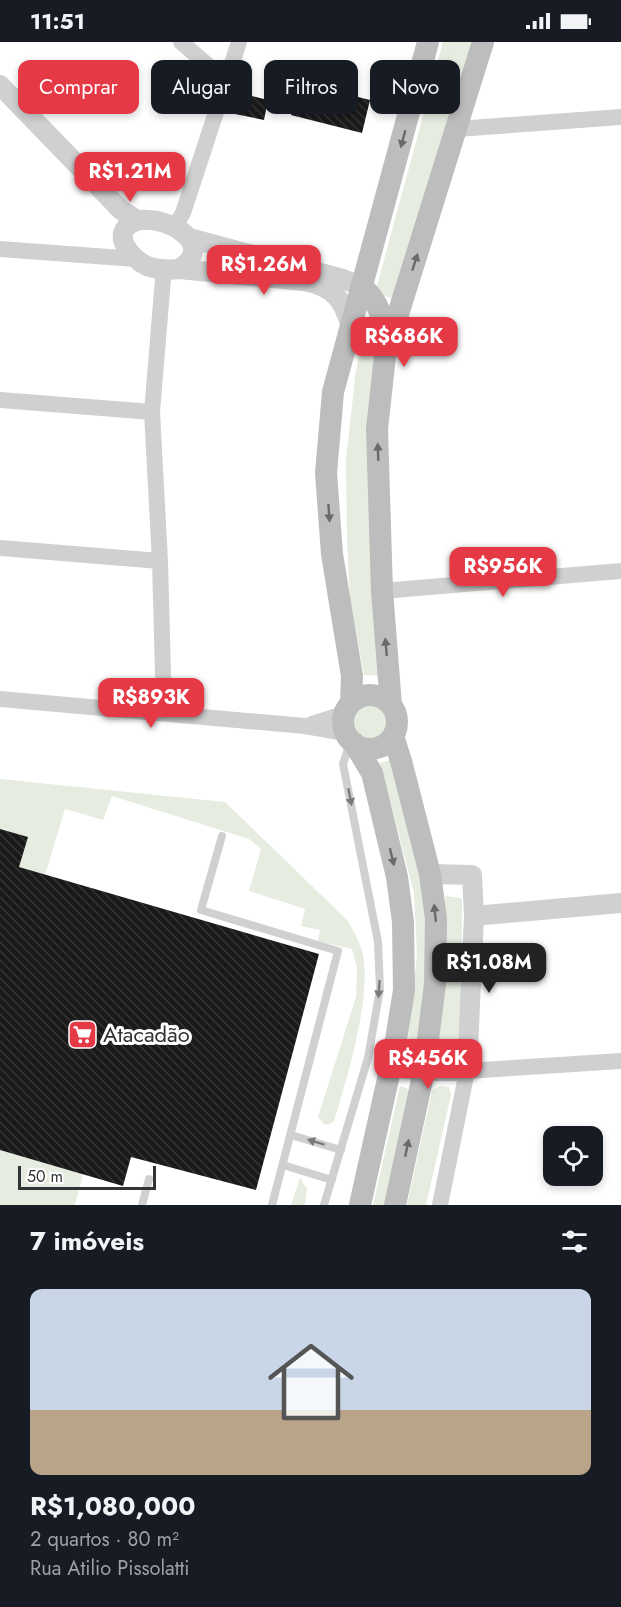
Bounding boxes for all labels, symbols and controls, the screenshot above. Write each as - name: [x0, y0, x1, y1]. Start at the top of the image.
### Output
- text: 11:51: [30, 5, 85, 37]
- chip: Comprar: [18, 60, 139, 114]
- chip: Alugar: [151, 60, 252, 114]
- chip: Filtros: [264, 60, 358, 114]
- chip: Novo: [370, 60, 460, 114]
- one-way arrow: [398, 130, 407, 148]
- pin: R$1.21M: [75, 152, 185, 203]
- text: R$1.21M: [88, 157, 172, 186]
- pin: R$1.26M: [209, 245, 319, 296]
- text: R$1.26M: [221, 250, 307, 279]
- one-way arrow: [410, 253, 420, 271]
- pin: R$686K: [355, 317, 453, 368]
- text: R$686K: [365, 322, 443, 351]
- one-way arrow: [373, 442, 382, 461]
- one-way arrow: [325, 504, 334, 523]
- pin: R$956K: [454, 547, 552, 598]
- text: R$956K: [463, 552, 543, 581]
- one-way arrow: [381, 637, 391, 656]
- pin: R$893K: [102, 678, 200, 729]
- text: R$893K: [112, 683, 190, 712]
- one-way arrow: [346, 788, 355, 807]
- one-way arrow: [388, 848, 398, 867]
- one-way arrow: [430, 904, 440, 923]
- pin: R$1.08M: [434, 943, 544, 994]
- text: R$1.08M: [446, 948, 532, 977]
- one-way arrow: [374, 980, 384, 999]
- supermarket icon: Atacadão: [66, 1018, 98, 1050]
- place label: Atacadão: [103, 1018, 190, 1050]
- pin: R$456K: [379, 1039, 477, 1090]
- text: R$456K: [388, 1044, 468, 1073]
- map controls: [543, 1126, 603, 1186]
- button: locate: [543, 1126, 603, 1186]
- one-way arrow: [307, 1137, 325, 1146]
- one-way arrow: [403, 1138, 412, 1157]
- scale bar: [18, 1163, 156, 1190]
- text: 50 m: [27, 1165, 63, 1188]
- text: 7 imóveis: [30, 1222, 144, 1260]
- icon: filters: [558, 1225, 591, 1258]
- icon: home: [257, 1328, 365, 1436]
- text: R$1,080,000: [30, 1487, 195, 1525]
- text: 2 quartos · 80 m²: [30, 1525, 179, 1554]
- text: Rua Atilio Pissolatti: [30, 1554, 189, 1583]

